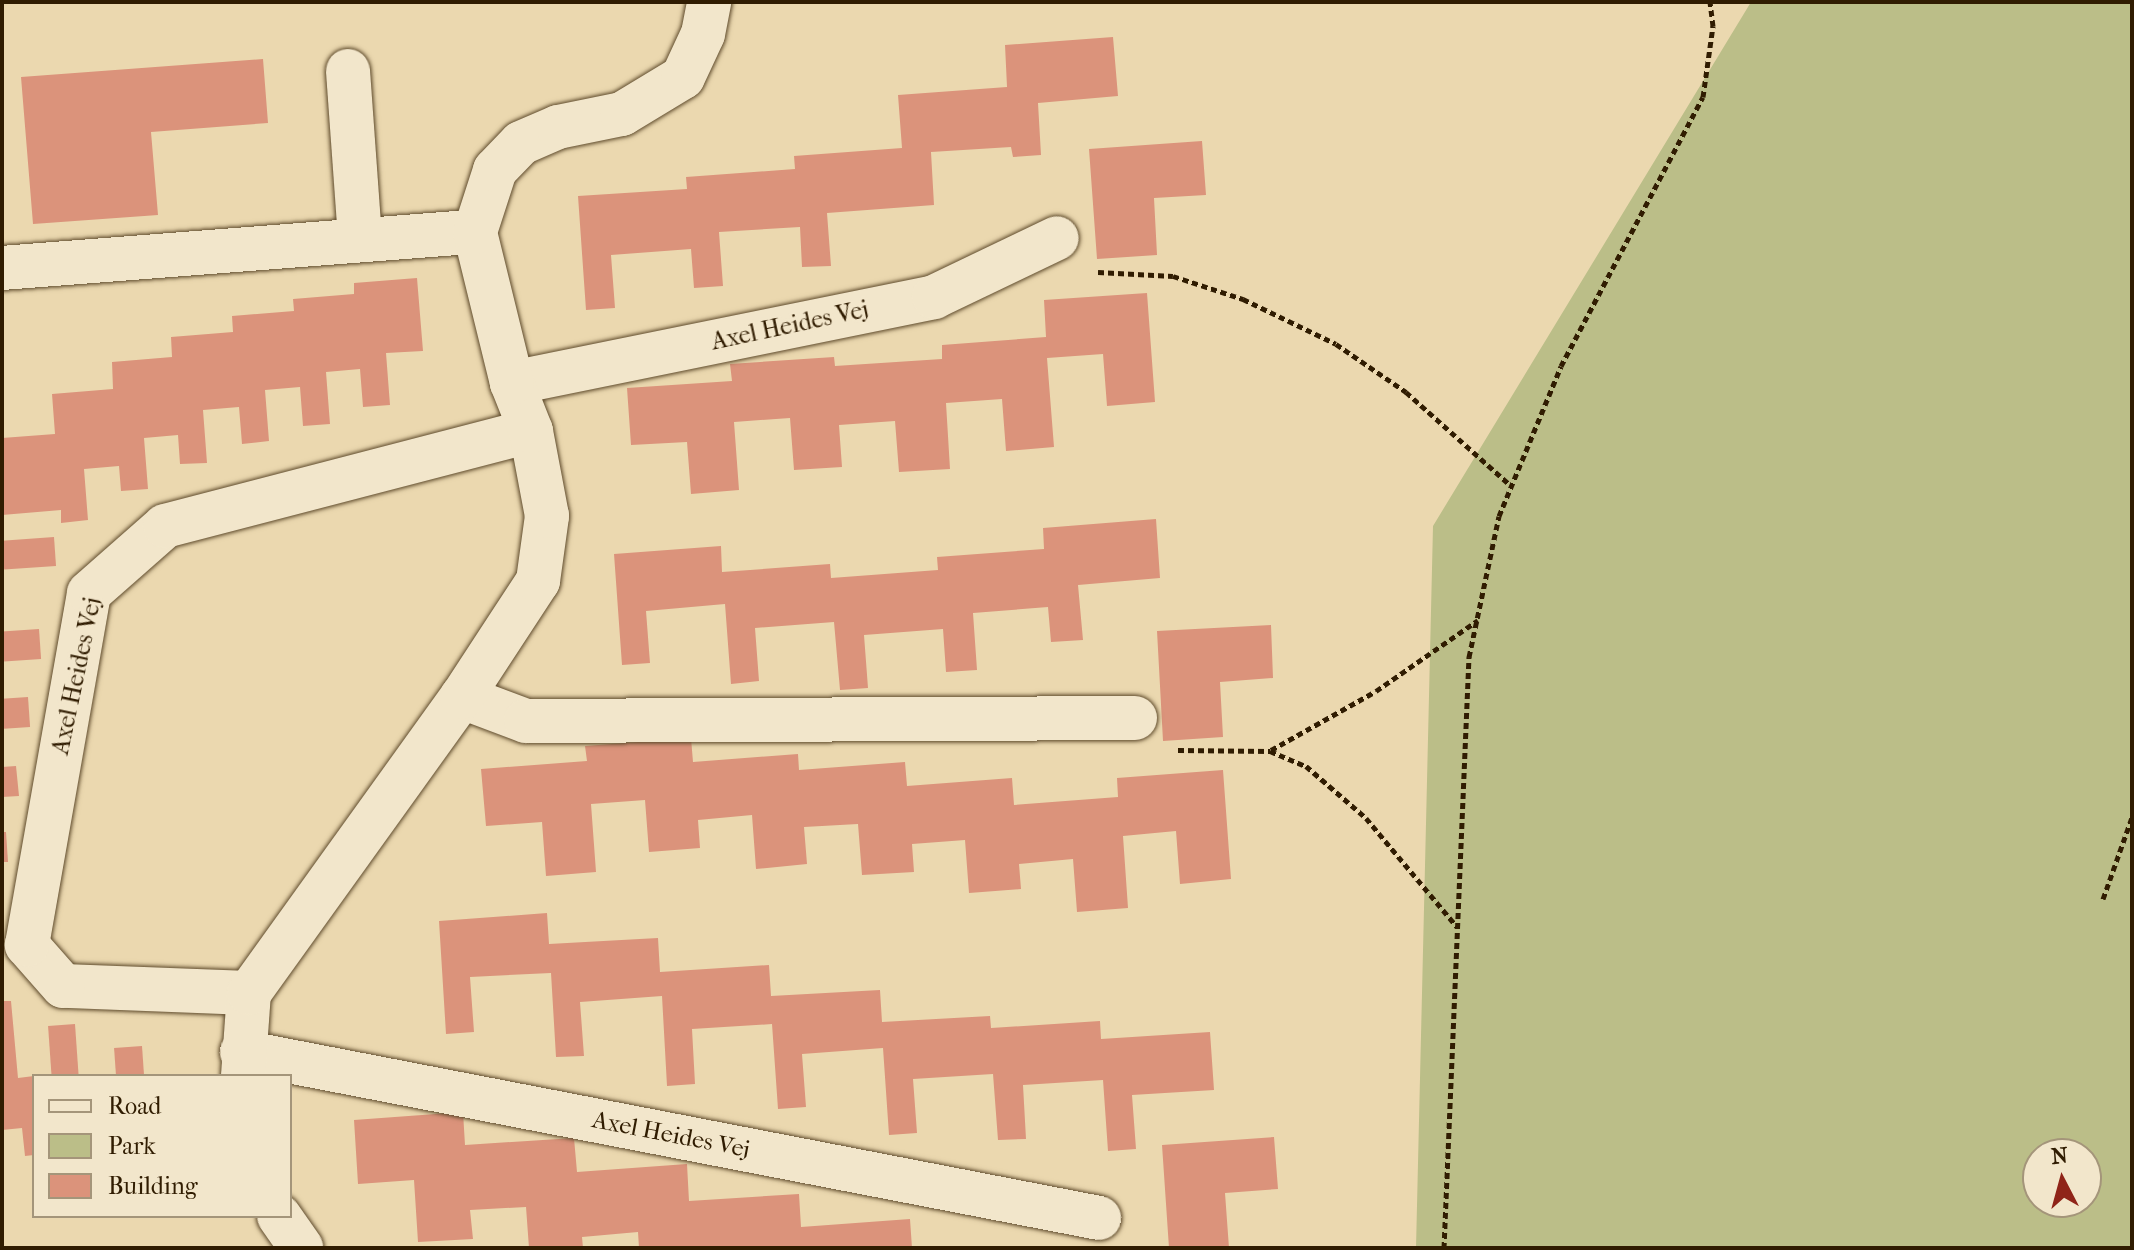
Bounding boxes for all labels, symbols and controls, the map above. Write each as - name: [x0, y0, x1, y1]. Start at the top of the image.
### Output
- street label: Axel Heides Vej: [709, 295, 871, 357]
- street label: Axel Heides Vej: [46, 595, 108, 757]
- legend: [32, 1074, 292, 1218]
- text: Road: [108, 1092, 161, 1120]
- street label: Axel Heides Vej: [590, 1106, 752, 1164]
- text: Park: [108, 1132, 156, 1160]
- north arrow: [2022, 1138, 2102, 1218]
- text: N: [2050, 1142, 2069, 1170]
- text: Building: [108, 1172, 198, 1200]

